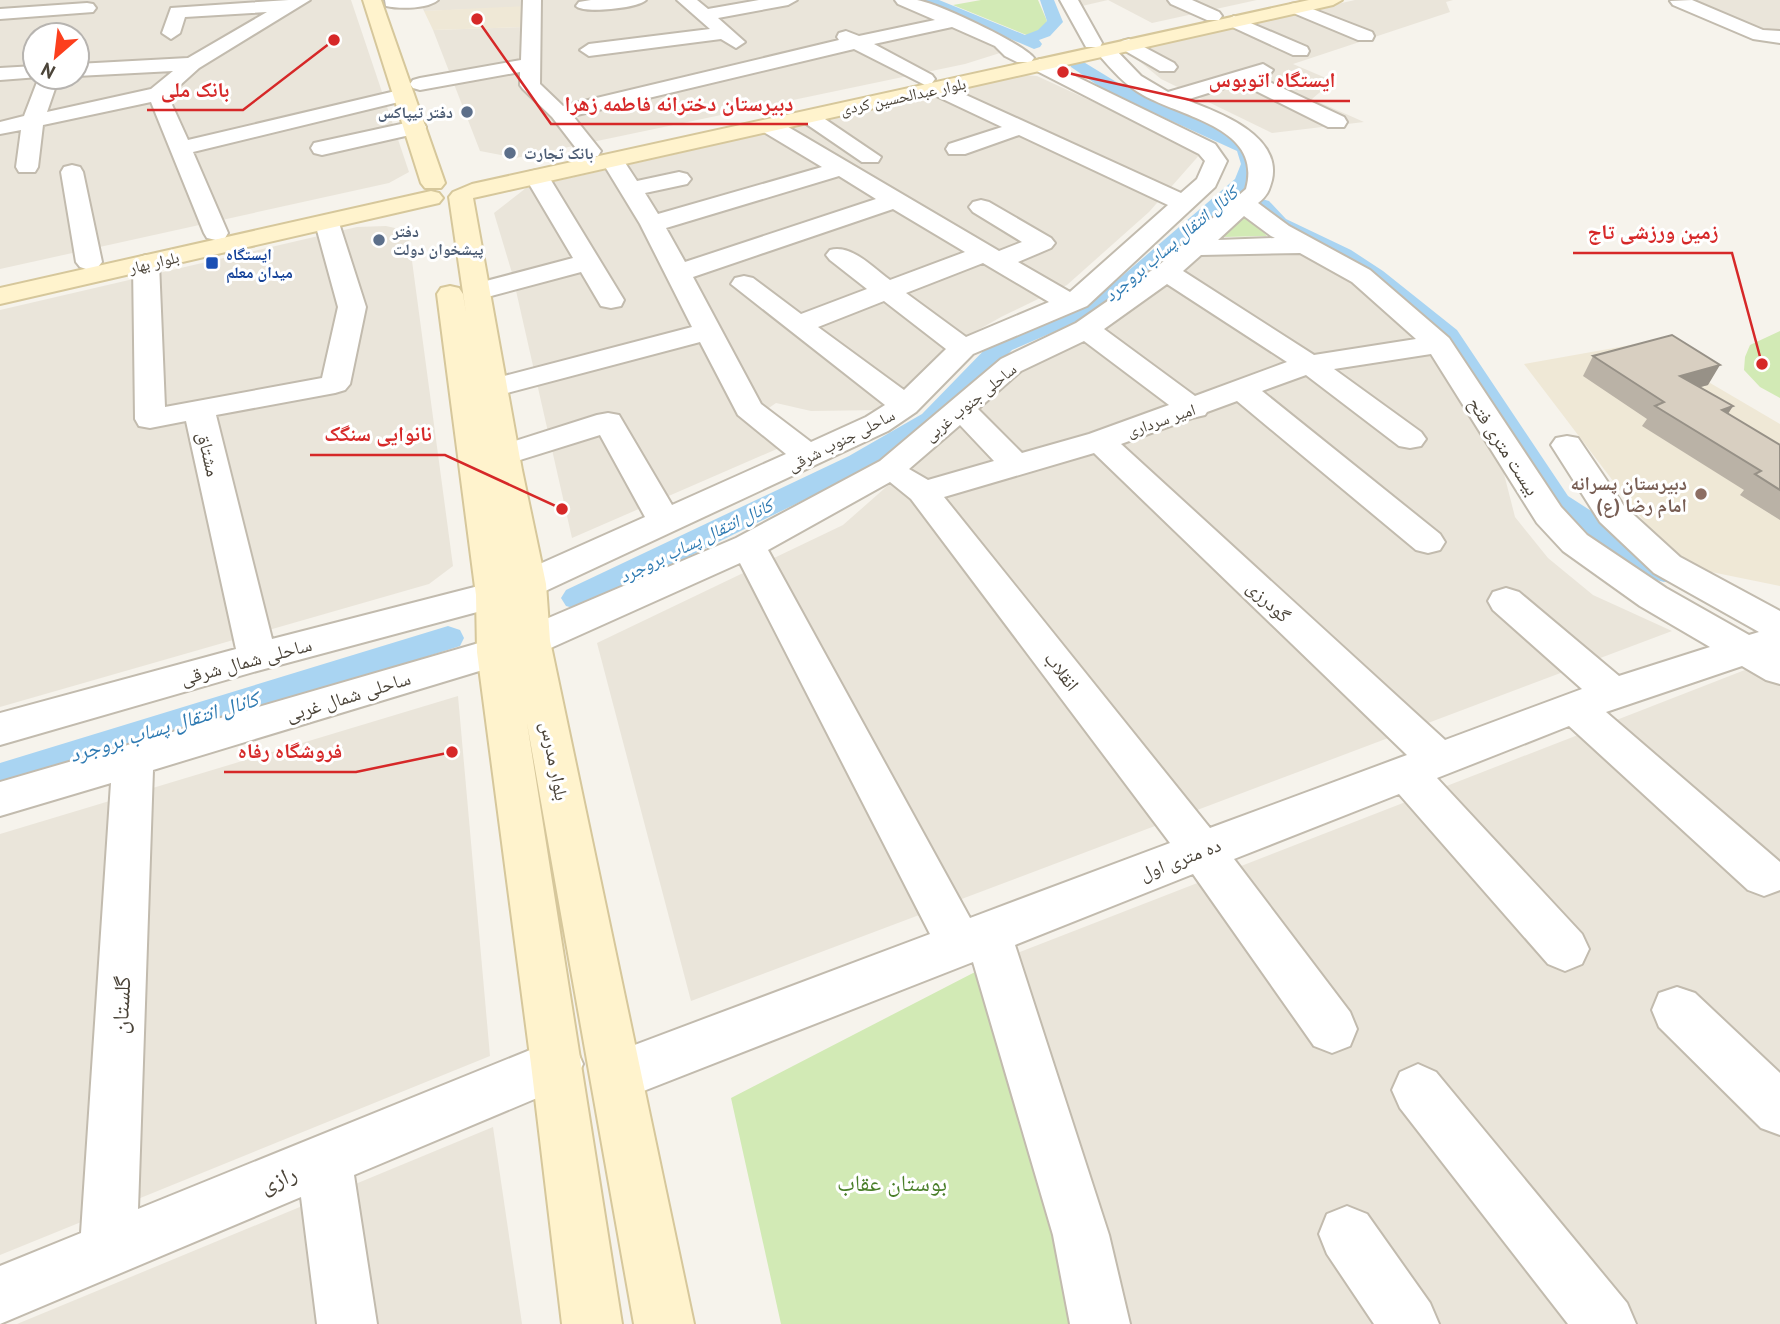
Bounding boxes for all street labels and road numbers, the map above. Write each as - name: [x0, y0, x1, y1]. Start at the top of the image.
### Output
- street label: بلوار عبدالحسین کردی: [838, 73, 968, 120]
- street label: بلوار بهار: [126, 247, 181, 278]
- street label: ساحلی جنوب غربی: [920, 359, 1021, 446]
- street label: بیست متری فتح: [1462, 392, 1545, 500]
- street label: امیر سرداری: [1124, 399, 1198, 442]
- street label: ساحلی جنوب شرقی: [784, 404, 898, 476]
- street label: مشتاق: [192, 429, 226, 479]
- street label: گودرزی: [1242, 575, 1296, 627]
- street label: ساحلی شمال شرقی: [178, 632, 314, 690]
- street label: انقلاب: [1039, 647, 1085, 695]
- street label: ساحلی شمال غربی: [283, 666, 413, 726]
- street label: بلوار مدرس: [536, 719, 574, 803]
- street label: ده متری اول: [1136, 832, 1224, 886]
- street label: گلستان: [105, 975, 137, 1035]
- street label: رازی: [255, 1158, 301, 1199]

